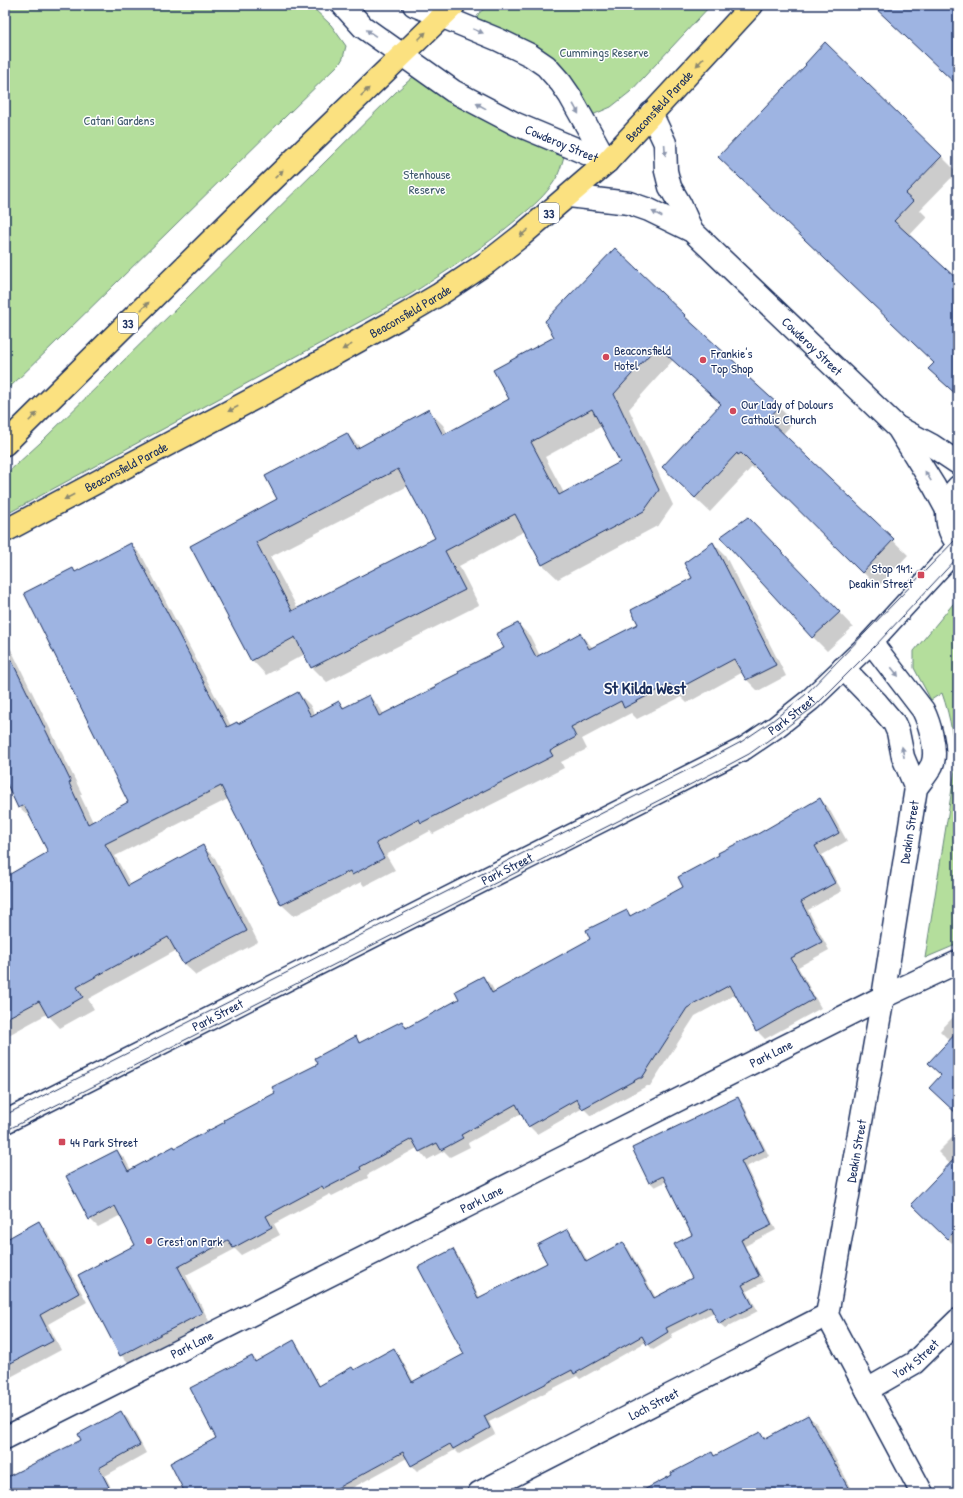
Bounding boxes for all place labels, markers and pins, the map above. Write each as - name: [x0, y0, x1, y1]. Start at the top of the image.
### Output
- place label: Beaconsfield Hotel: [614, 341, 671, 374]
- place label: Frankie's Top Shop: [710, 344, 754, 377]
- marker: Beaconsfield Hotel: [601, 352, 611, 362]
- marker: Frankie's Top Shop: [698, 355, 708, 365]
- place label: Our Lady of Dolours Catholic Church: [741, 395, 833, 428]
- marker: Our Lady of Dolours Catholic Church: [728, 406, 738, 416]
- place label: Stop 141: Deakin Street: [849, 559, 914, 592]
- marker: Stop 141: Deakin Street: [916, 570, 926, 580]
- place label: 44 Park Street: [70, 1133, 138, 1151]
- marker: 44 Park Street: [57, 1137, 67, 1147]
- place label: Crest on Park: [157, 1232, 223, 1250]
- marker: Crest on Park: [144, 1236, 154, 1246]

